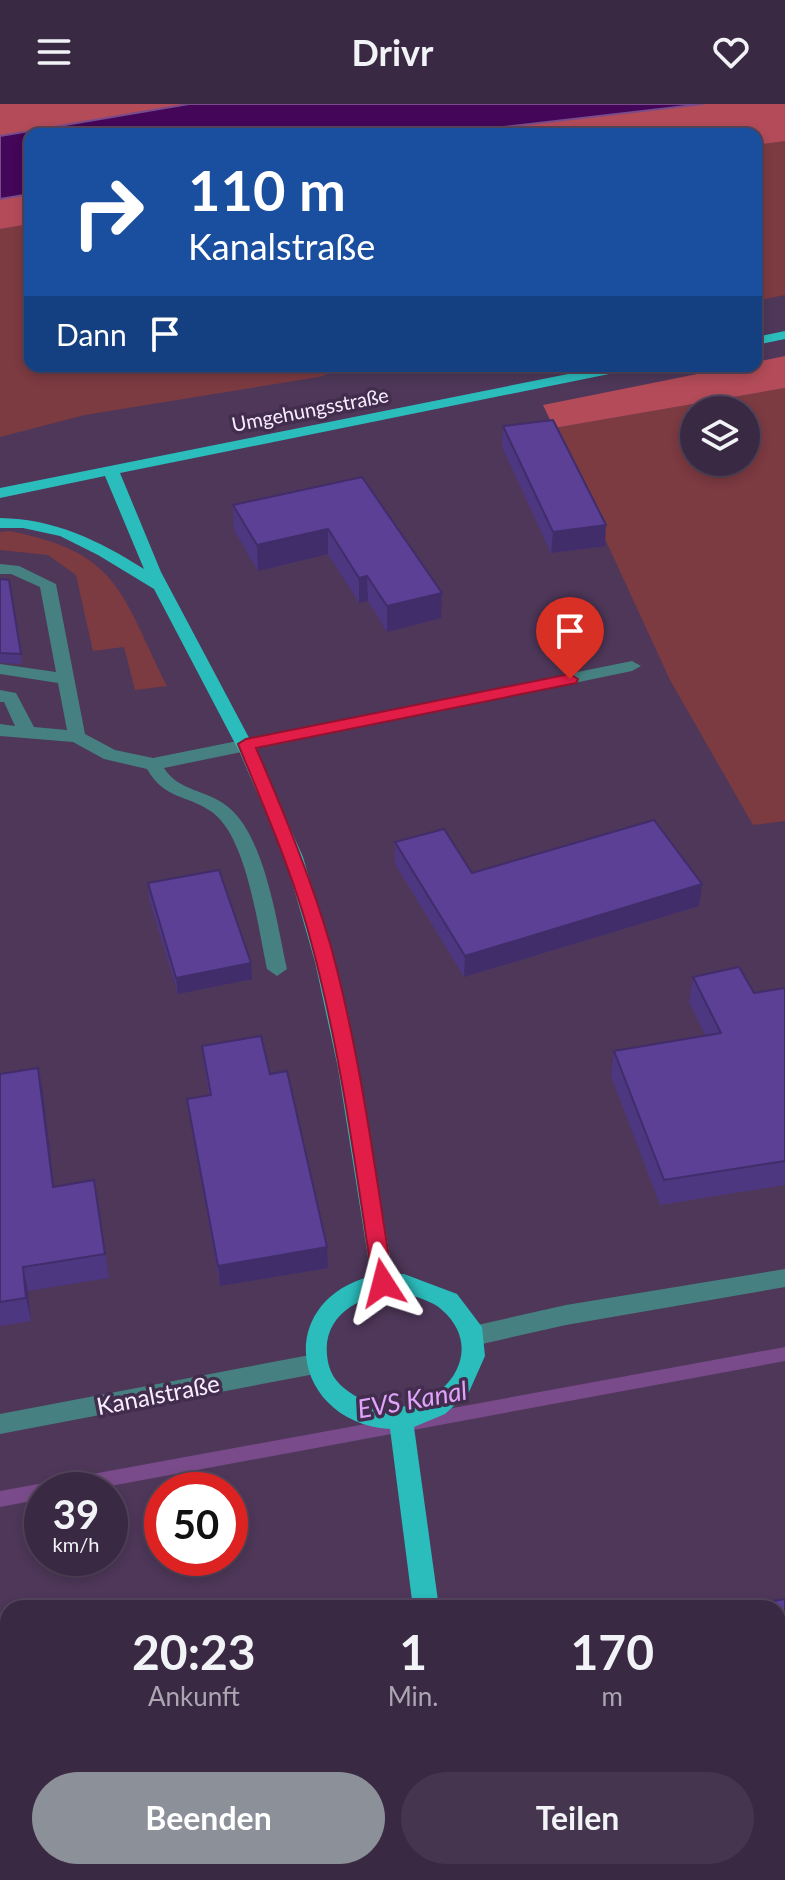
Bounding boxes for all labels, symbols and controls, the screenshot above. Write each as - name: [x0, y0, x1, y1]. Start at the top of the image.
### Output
- icon: menu: [32, 30, 76, 74]
- text: Drivr: [351, 30, 434, 74]
- icon: heart: [709, 30, 753, 74]
- text: 110 m: [188, 156, 346, 223]
- icon: right: [56, 160, 160, 264]
- text: Kanalstraße: [188, 224, 375, 268]
- icon: arrive: [143, 312, 187, 356]
- text: Dann: [56, 316, 127, 352]
- street label: Umgehungsstraße: [230, 382, 390, 436]
- map controls: [680, 396, 760, 476]
- button: layers: [680, 396, 760, 476]
- pin: [536, 597, 604, 679]
- icon: arrive: [548, 609, 592, 653]
- position arrow: [341, 1241, 425, 1325]
- street label: Kanalstraße: [94, 1368, 222, 1420]
- water label: EVS Kanal: [355, 1374, 470, 1424]
- speed limit sign: 50: [144, 1472, 248, 1576]
- text: 39: [53, 1490, 99, 1538]
- text: km/h: [53, 1532, 99, 1556]
- text: 20:23: [132, 1623, 256, 1680]
- text: 1: [399, 1623, 427, 1680]
- text: 170: [570, 1623, 654, 1680]
- text: Ankunft: [148, 1680, 240, 1712]
- text: Min.: [388, 1680, 439, 1712]
- text: m: [602, 1680, 623, 1712]
- button: Beenden: [32, 1772, 385, 1864]
- button: Teilen: [401, 1772, 754, 1864]

